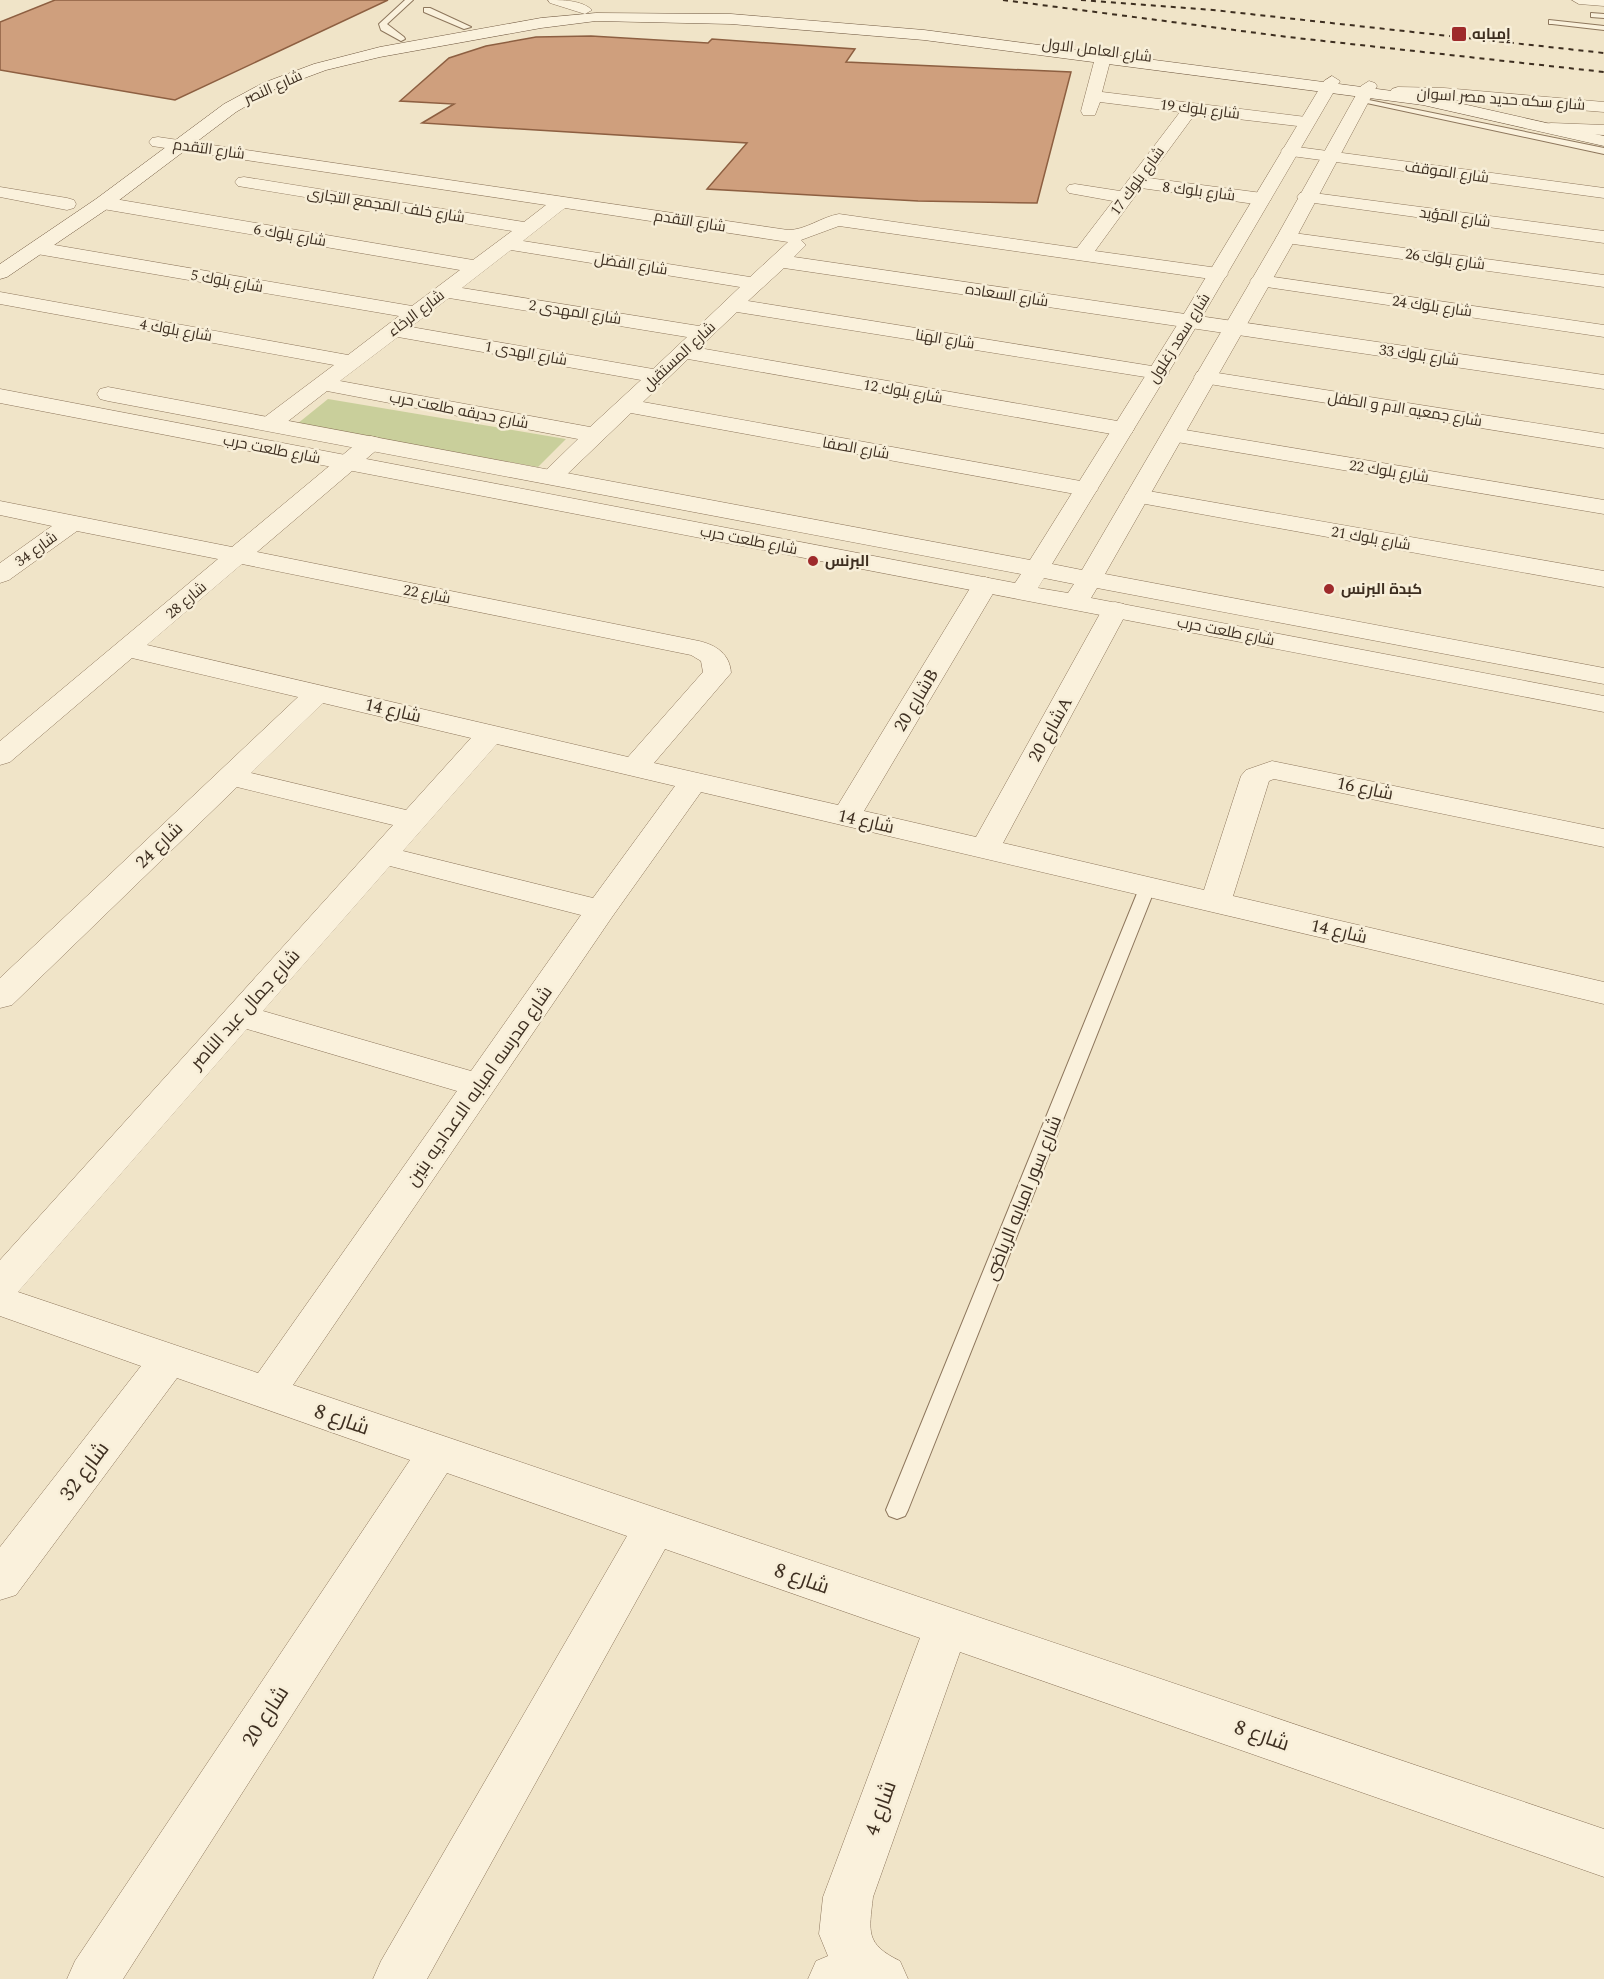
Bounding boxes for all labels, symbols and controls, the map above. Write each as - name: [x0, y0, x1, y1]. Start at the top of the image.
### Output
- place label: إمبابه: [1472, 23, 1511, 46]
- marker: إمبابه: [1450, 25, 1468, 43]
- street label: شارع العامل الاول: [1041, 32, 1153, 69]
- street label: شارع النصر: [239, 64, 306, 111]
- street label: شارع سكه حديد مصر اسوان: [1416, 82, 1586, 117]
- street label: شارع بلوك 19: [1159, 93, 1241, 126]
- street label: شارع التقدم: [171, 133, 246, 166]
- street label: شارع بلوك 17: [1104, 142, 1170, 221]
- street label: شارع الموقف: [1403, 155, 1490, 190]
- street label: شارع بلوك 8: [1161, 176, 1237, 207]
- street label: شارع خلف المجمع التجارى: [305, 182, 466, 229]
- street label: شارع المؤيد: [1418, 201, 1492, 234]
- street label: شارع التقدم: [652, 204, 727, 239]
- street label: شارع بلوك 6: [252, 218, 328, 253]
- street label: شارع بلوك 26: [1403, 242, 1486, 276]
- street label: شارع الفضل: [593, 247, 669, 282]
- street label: شارع بلوك 5: [189, 264, 265, 299]
- street label: شارع السعاده: [964, 278, 1050, 313]
- street label: شارع الرخاء: [383, 284, 450, 343]
- street label: شارع سعد زغلول: [1142, 289, 1216, 388]
- street label: شارع بلوك 24: [1390, 289, 1473, 323]
- street label: شارع المهدى 2: [527, 294, 623, 331]
- street label: شارع بلوك 4: [138, 313, 214, 348]
- street label: شارع المستقبل: [638, 316, 721, 396]
- street label: شارع الهنا: [914, 323, 976, 356]
- street label: شارع الهدى 1: [483, 335, 569, 372]
- street label: شارع بلوك 33: [1377, 338, 1460, 372]
- street label: شارع بلوك 12: [861, 373, 945, 410]
- street label: شارع حديقه طلعت حرب: [387, 386, 530, 435]
- street label: شارع جمعيه الام و الطفل: [1326, 386, 1484, 433]
- street label: شارع طلعت حرب: [221, 429, 323, 470]
- street label: شارع الصفا: [821, 431, 891, 466]
- street label: شارع بلوك 22: [1347, 454, 1431, 489]
- street label: شارع طلعت حرب: [698, 520, 800, 561]
- street label: شارع بلوك 21: [1329, 520, 1413, 557]
- street label: شارع 34: [10, 526, 62, 573]
- place label: البرنس: [825, 550, 870, 573]
- marker: البرنس: [806, 554, 820, 568]
- street label: شارع 28: [161, 576, 212, 625]
- place label: كبدة البرنس: [1341, 578, 1422, 601]
- street label: شارع 22: [401, 579, 453, 610]
- marker: كبدة البرنس: [1322, 582, 1336, 596]
- street label: شارع طلعت حرب: [1175, 611, 1277, 652]
- street label: شارع 20B: [887, 664, 946, 737]
- street label: شارع 14: [362, 691, 424, 730]
- street label: شارع 20A: [1021, 692, 1079, 767]
- street label: شارع 16: [1334, 769, 1396, 808]
- street label: شارع 14: [835, 802, 897, 841]
- street label: شارع 24: [129, 816, 189, 875]
- street label: شارع 14: [1308, 912, 1370, 951]
- street label: شارع جمال عبد الناصر: [183, 943, 307, 1076]
- street label: شارع مدرسه امبابه الاعداديه بنين: [400, 980, 559, 1192]
- street label: شارع سور امبابه الرياضى: [978, 1112, 1069, 1285]
- street label: شارع 8: [310, 1396, 374, 1444]
- street label: شارع 32: [52, 1435, 118, 1508]
- street label: شارع 8: [770, 1555, 834, 1603]
- street label: شارع 20: [234, 1680, 297, 1753]
- street label: شارع 8: [1230, 1712, 1294, 1760]
- street label: شارع 4: [856, 1776, 906, 1840]

